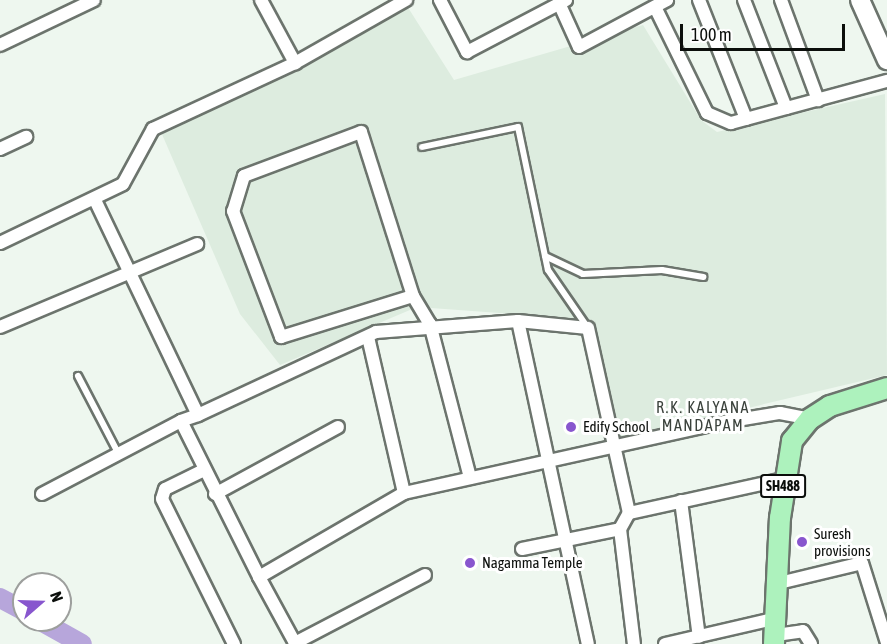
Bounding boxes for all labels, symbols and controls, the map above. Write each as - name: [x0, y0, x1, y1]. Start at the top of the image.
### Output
- scale bar: [683, 12, 848, 50]
- text: 100 m: [691, 24, 732, 45]
- district label: R.K. KALYANA MANDAPAM: [656, 397, 750, 435]
- place label: Edify School: [583, 418, 650, 436]
- marker: Edify School: [564, 420, 578, 434]
- road number: SH488: [759, 475, 807, 497]
- place label: Suresh provisions: [814, 524, 870, 559]
- marker: Suresh provisions: [795, 535, 809, 549]
- place label: Nagamma Temple: [482, 554, 583, 572]
- marker: Nagamma Temple: [463, 556, 477, 570]
- north arrow: [12, 572, 72, 632]
- text: N: [47, 589, 67, 604]

